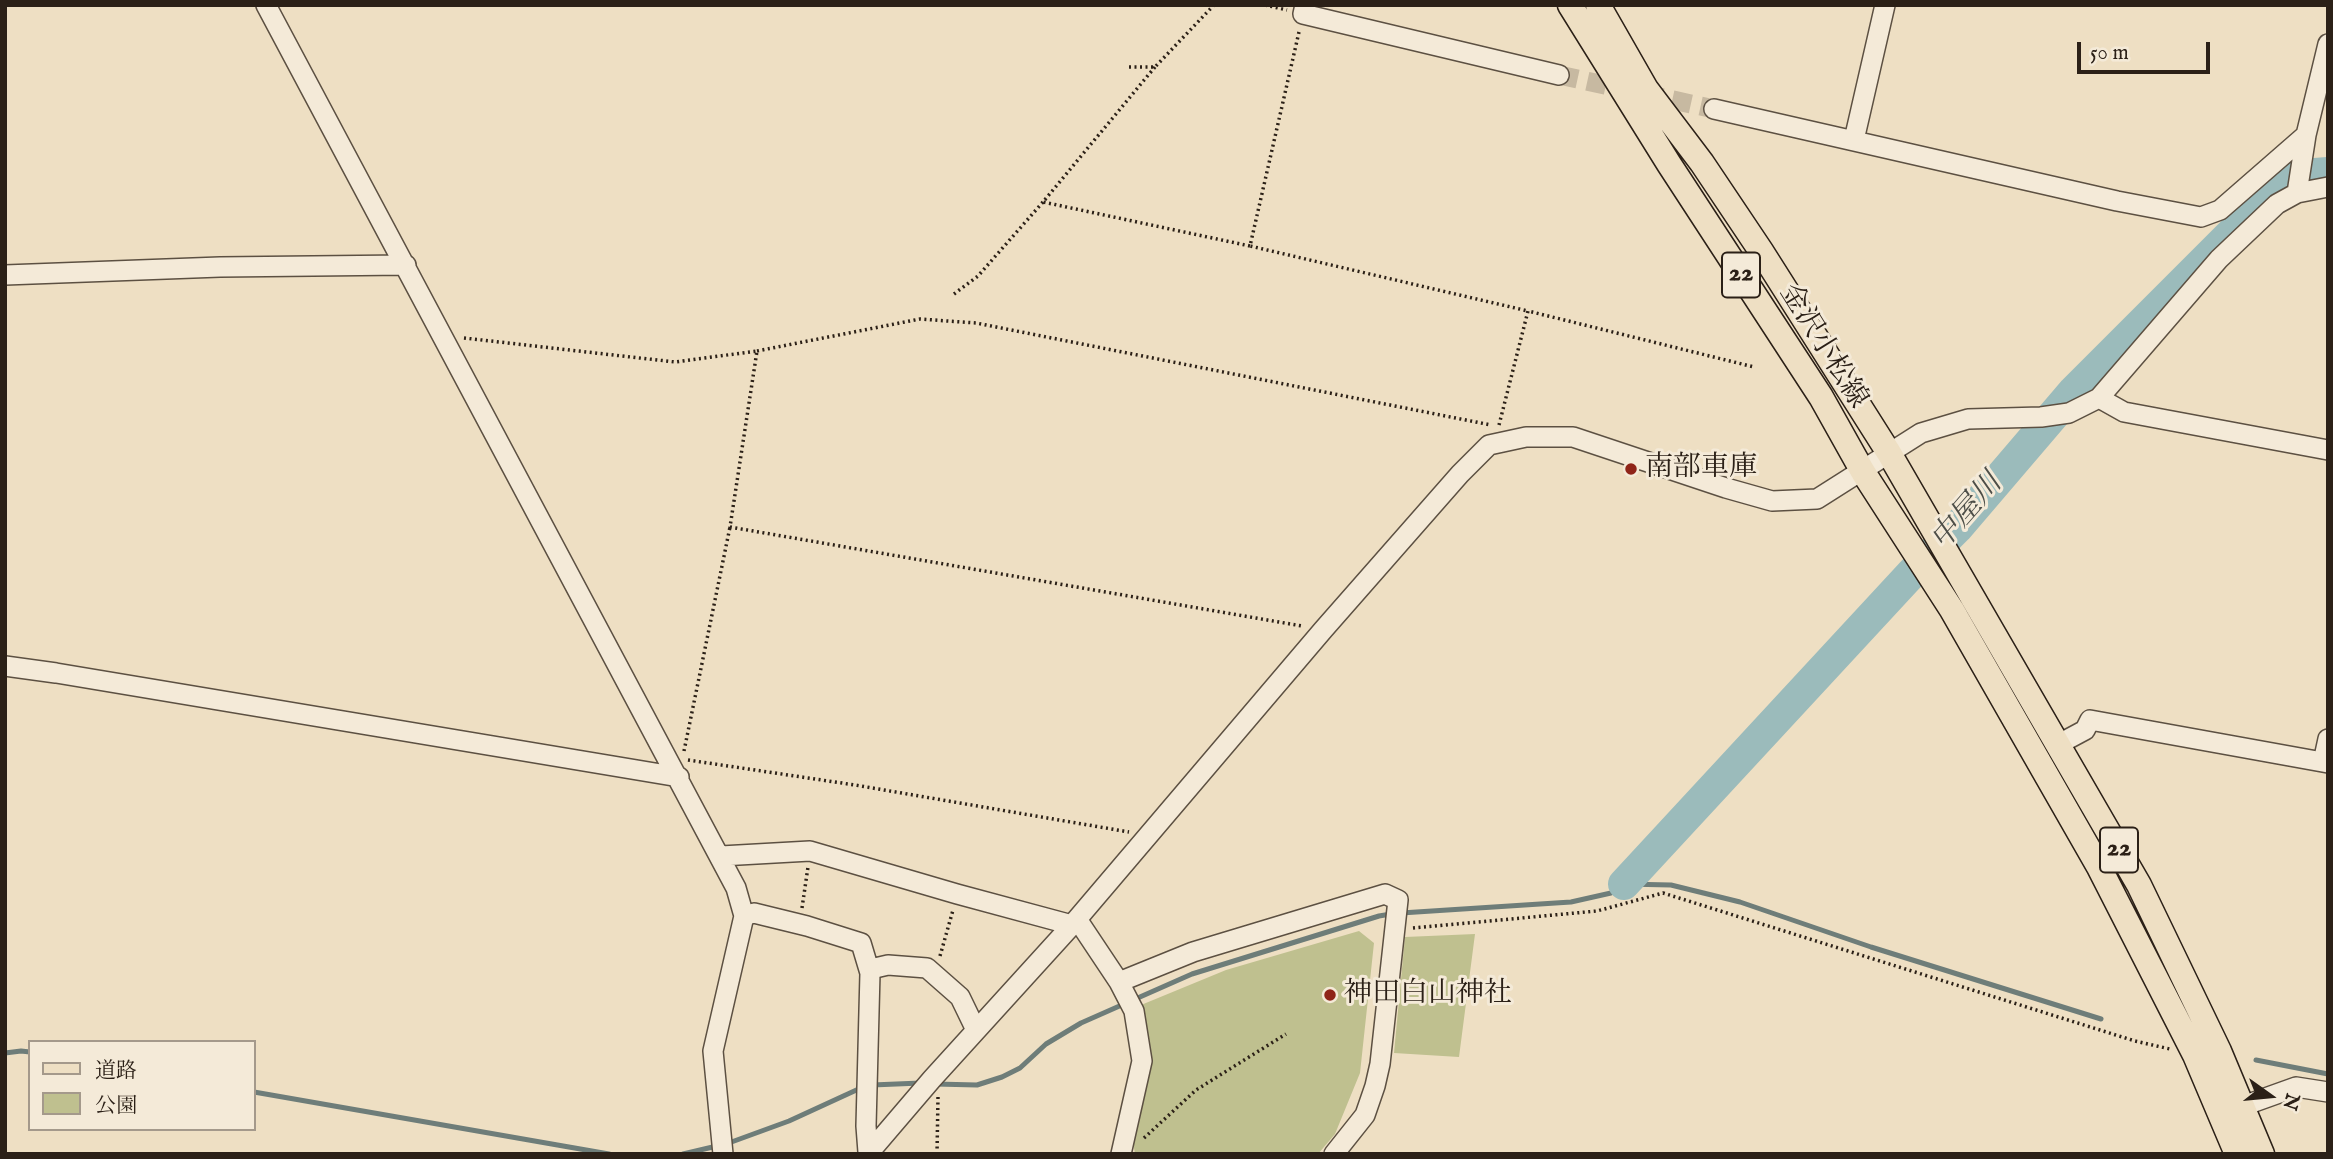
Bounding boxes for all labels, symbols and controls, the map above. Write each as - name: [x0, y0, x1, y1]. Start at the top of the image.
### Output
- scale bar: [2081, 28, 2214, 72]
- text: 50 m: [2090, 40, 2129, 67]
- road number: 22: [1722, 252, 1760, 298]
- street label: 金沢小松線: [1771, 279, 1873, 415]
- place label: 南部車庫: [1645, 452, 1757, 486]
- marker: 南部車庫: [1623, 461, 1639, 477]
- water label: 中屋川: [1925, 467, 2011, 559]
- road number: 22: [2100, 828, 2138, 872]
- place label: 神田白山神社: [1344, 978, 1512, 1012]
- marker: 神田白山神社: [1322, 987, 1338, 1003]
- legend: [28, 1040, 256, 1131]
- text: 道路: [95, 1058, 137, 1085]
- north arrow: [2235, 1061, 2305, 1131]
- text: N: [2277, 1090, 2304, 1112]
- text: 公園: [95, 1093, 137, 1120]

